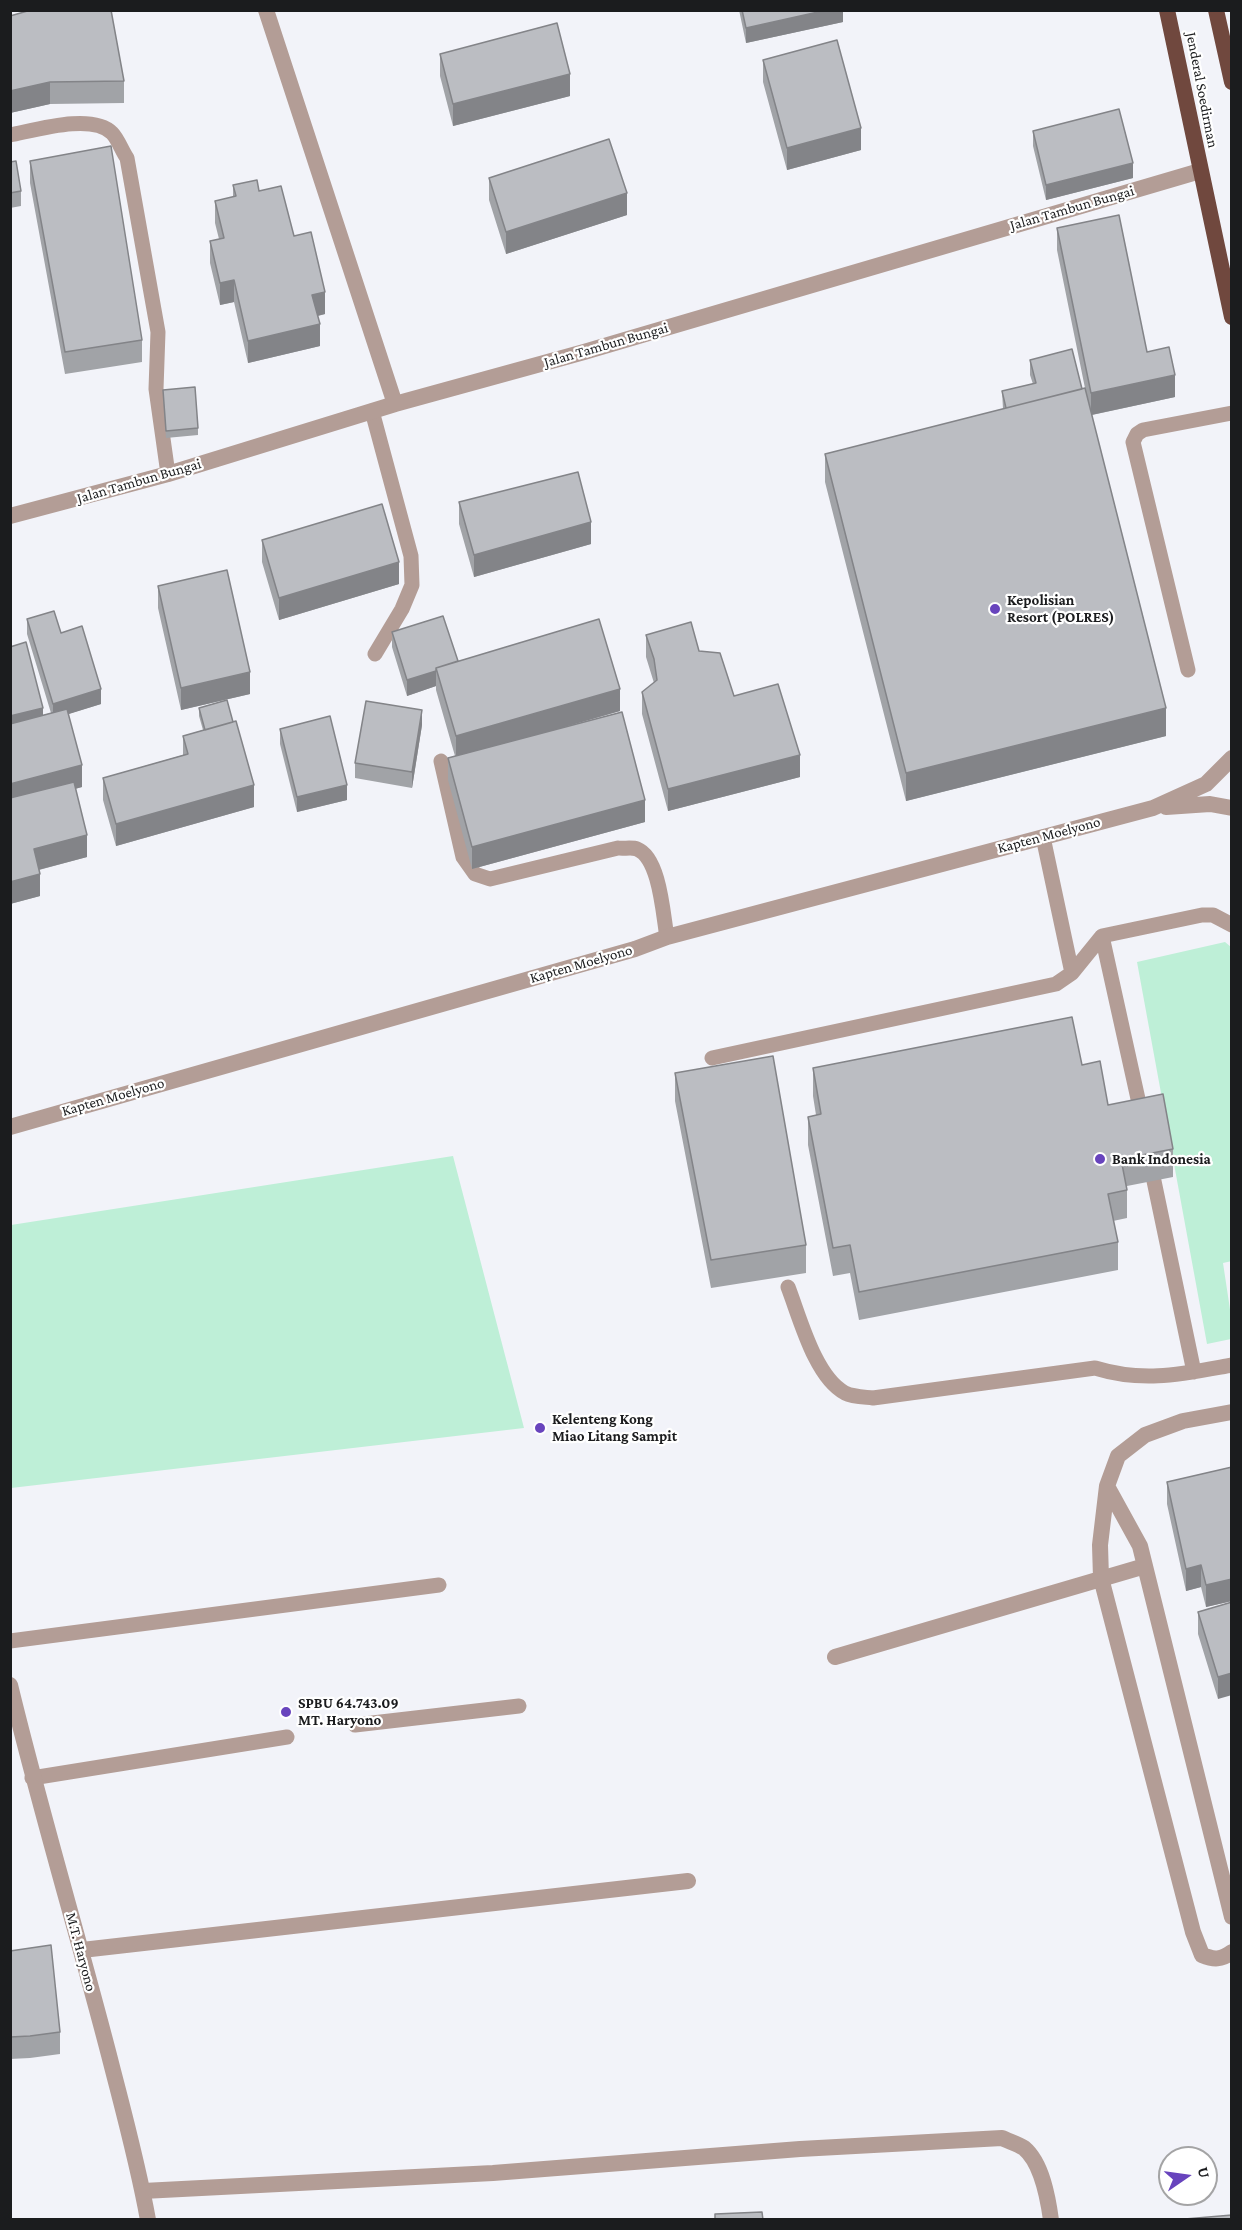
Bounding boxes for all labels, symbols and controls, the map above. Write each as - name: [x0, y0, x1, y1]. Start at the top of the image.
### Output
- street label: Jenderal Soedirman: [1182, 31, 1222, 149]
- street label: Jalan Tambun Bungai: [1008, 182, 1136, 234]
- street label: Jalan Tambun Bungai: [542, 319, 670, 371]
- street label: Jalan Tambun Bungai: [75, 455, 203, 507]
- place label: Kepolisian Resort (POLRES): [1007, 591, 1114, 626]
- marker: Kepolisian Resort (POLRES): [988, 602, 1002, 616]
- street label: Kapten Moelyono: [996, 813, 1102, 857]
- street label: Kapten Moelyono: [528, 941, 634, 987]
- street label: Kapten Moelyono: [60, 1074, 166, 1120]
- place label: Bank Indonesia: [1112, 1150, 1211, 1168]
- marker: Bank Indonesia: [1093, 1152, 1107, 1166]
- place label: Kelenteng Kong Miao Litang Sampit: [552, 1410, 677, 1445]
- marker: Kelenteng Kong Miao Litang Sampit: [533, 1421, 547, 1435]
- place label: SPBU 64.743.09 MT. Haryono: [298, 1694, 399, 1729]
- marker: SPBU 64.743.09 MT. Haryono: [279, 1705, 293, 1719]
- street label: M.T. Haryono: [62, 1911, 100, 1993]
- north arrow: [1158, 2146, 1218, 2206]
- text: U: [1195, 2165, 1214, 2180]

